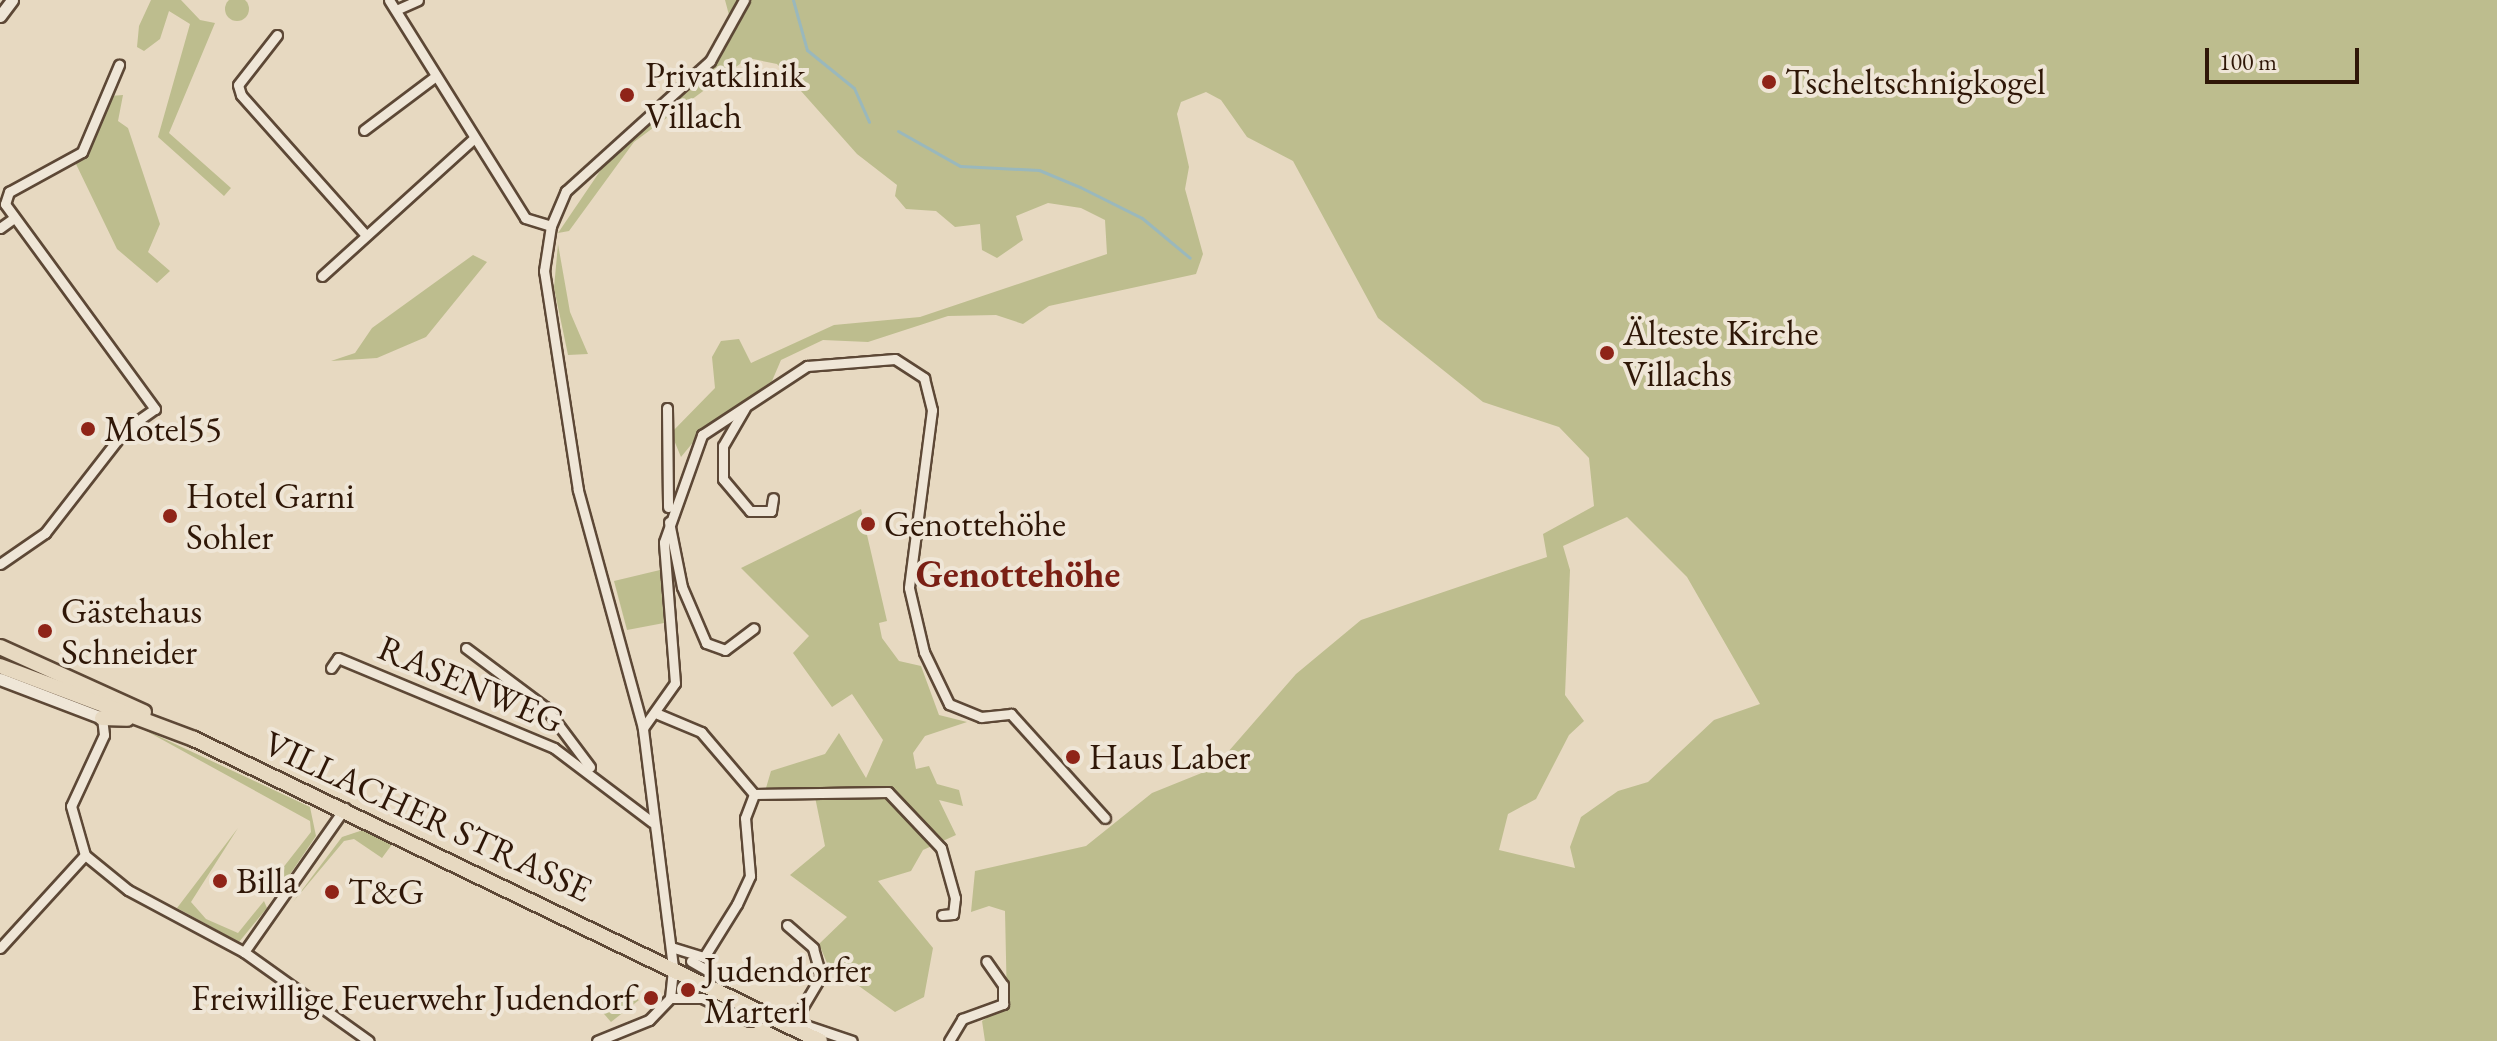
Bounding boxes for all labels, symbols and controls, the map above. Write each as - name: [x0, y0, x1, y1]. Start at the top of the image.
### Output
- scale bar: [2209, 32, 2363, 82]
- text: 100 m: [2219, 46, 2277, 77]
- place label: Privatklinik Villach: [645, 52, 806, 137]
- place label: Tscheltschnigkogel: [1785, 60, 2046, 104]
- marker: Tscheltschnigkogel: [1760, 73, 1778, 91]
- marker: Privatklinik Villach: [616, 84, 638, 106]
- place label: Älteste Kirche Villachs: [1623, 310, 1819, 395]
- marker: Älteste Kirche Villachs: [1598, 344, 1616, 362]
- place label: Motel55: [104, 407, 222, 451]
- marker: Motel55: [79, 420, 97, 438]
- place label: Hotel Garni Sohler: [186, 473, 355, 558]
- place label: Genottehöhe: [884, 502, 1066, 546]
- marker: Hotel Garni Sohler: [161, 507, 179, 525]
- marker: Genottehöhe: [859, 515, 877, 533]
- district label: Genottehöhe: [916, 551, 1120, 597]
- place label: Gästehaus Schneider: [61, 588, 202, 673]
- marker: Gästehaus Schneider: [36, 622, 54, 640]
- street label: RASENWEG: [372, 626, 570, 742]
- street label: VILLACHER STRASSE: [257, 721, 599, 911]
- place label: Haus Laber: [1089, 735, 1250, 779]
- marker: Haus Laber: [1064, 748, 1082, 766]
- place label: Billa: [236, 859, 298, 903]
- place label: T&G: [348, 870, 424, 914]
- marker: Billa: [211, 872, 229, 890]
- marker: T&G: [323, 883, 341, 901]
- place label: Judendorfer Marterl: [704, 947, 871, 1032]
- place label: Freiwillige Feuerwehr Judendorf: [191, 976, 635, 1020]
- marker: Judendorfer Marterl: [679, 981, 697, 999]
- marker: Freiwillige Feuerwehr Judendorf: [642, 989, 660, 1007]

